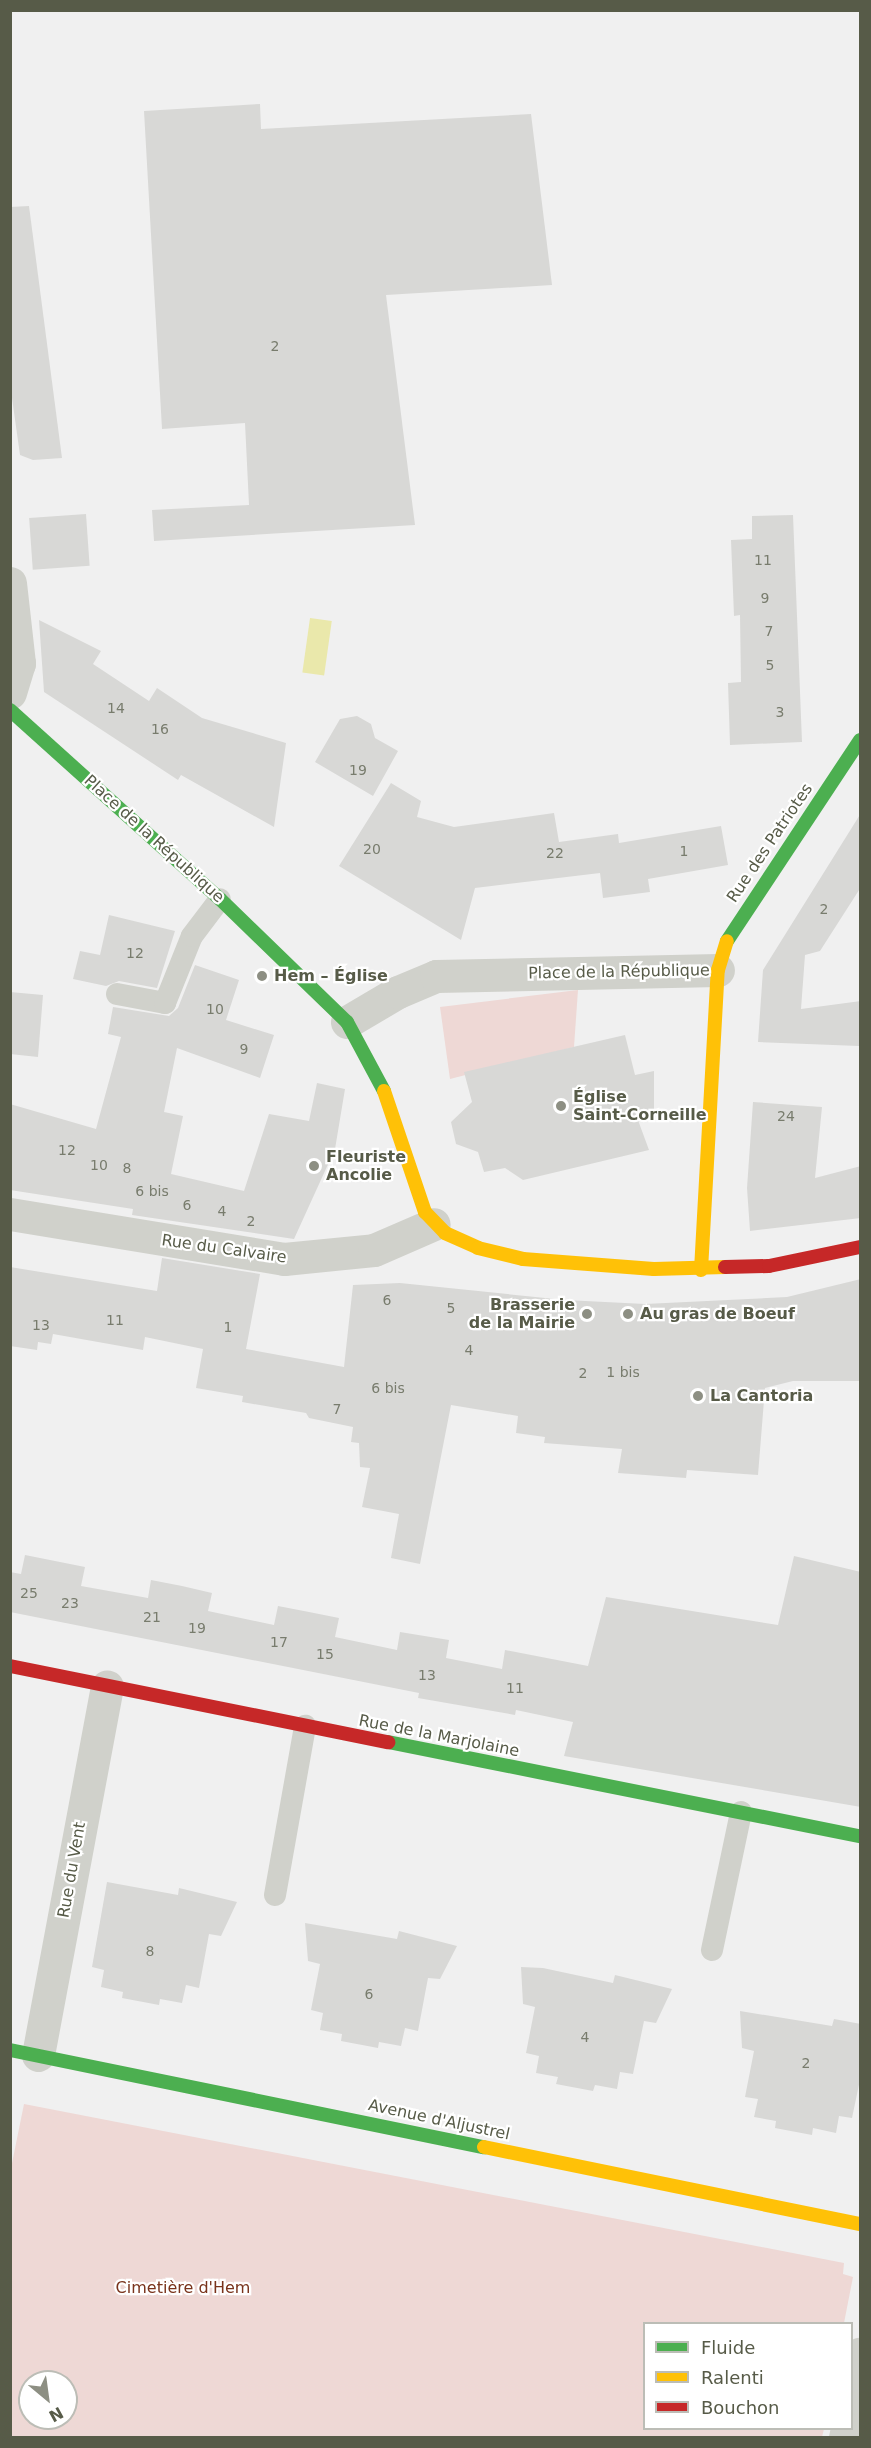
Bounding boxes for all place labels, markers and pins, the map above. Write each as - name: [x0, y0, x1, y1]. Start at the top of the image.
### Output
- place label: Hem – Église: [274, 966, 388, 986]
- marker: Hem – Église: [255, 969, 269, 983]
- place label: Église Saint-Corneille: [573, 1087, 707, 1125]
- marker: Église Saint-Corneille: [554, 1099, 568, 1113]
- place label: Fleuriste Ancolie: [326, 1147, 406, 1185]
- marker: Fleuriste Ancolie: [307, 1159, 321, 1173]
- place label: Brasserie de la Mairie: [469, 1295, 575, 1333]
- place label: Au gras de Boeuf: [640, 1304, 795, 1324]
- marker: Brasserie de la Mairie: [580, 1307, 594, 1321]
- marker: Au gras de Boeuf: [621, 1307, 635, 1321]
- place label: La Cantoria: [710, 1386, 813, 1406]
- marker: La Cantoria: [691, 1389, 705, 1403]

